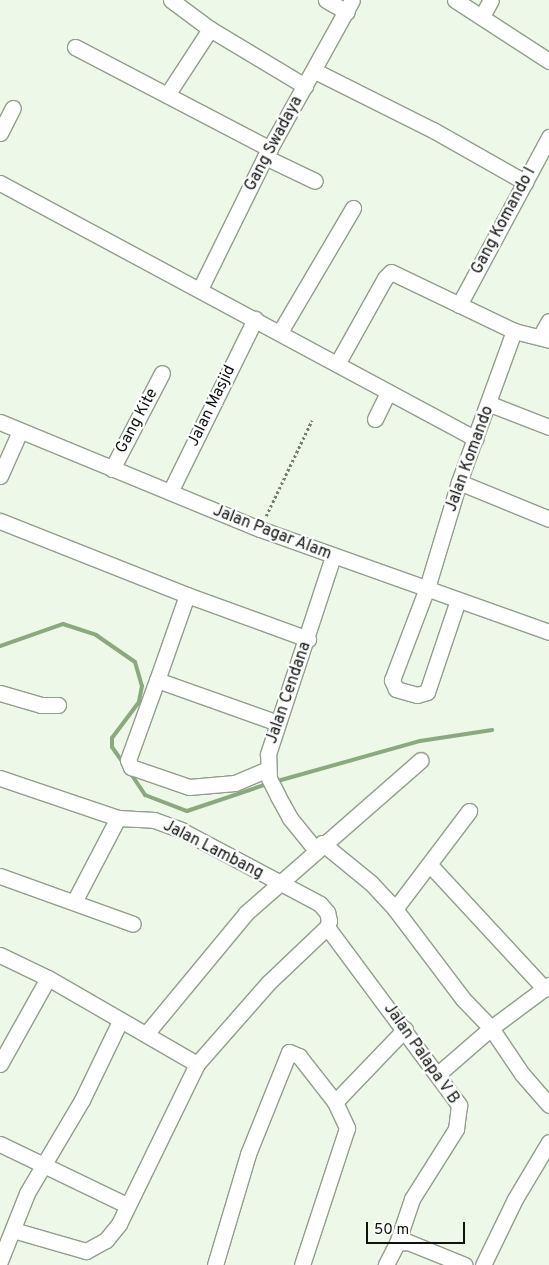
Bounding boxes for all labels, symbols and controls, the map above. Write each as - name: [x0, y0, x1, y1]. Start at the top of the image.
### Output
- street label: Gang Swadaya: [241, 93, 307, 195]
- street label: Gang Komando I: [468, 164, 540, 278]
- street label: Jalan Masjid: [184, 362, 240, 450]
- street label: Gang Kite: [112, 385, 162, 457]
- street label: Jalan Komando: [442, 403, 498, 515]
- street label: Jalan Pagar Alam: [210, 501, 334, 565]
- street label: Jalan Cendana: [263, 640, 315, 746]
- street label: Jalan Lambang: [160, 816, 266, 884]
- street label: Jalan Palapa V B: [379, 999, 463, 1109]
- scale bar: [369, 1212, 468, 1244]
- text: 50 m: [374, 1221, 409, 1240]

